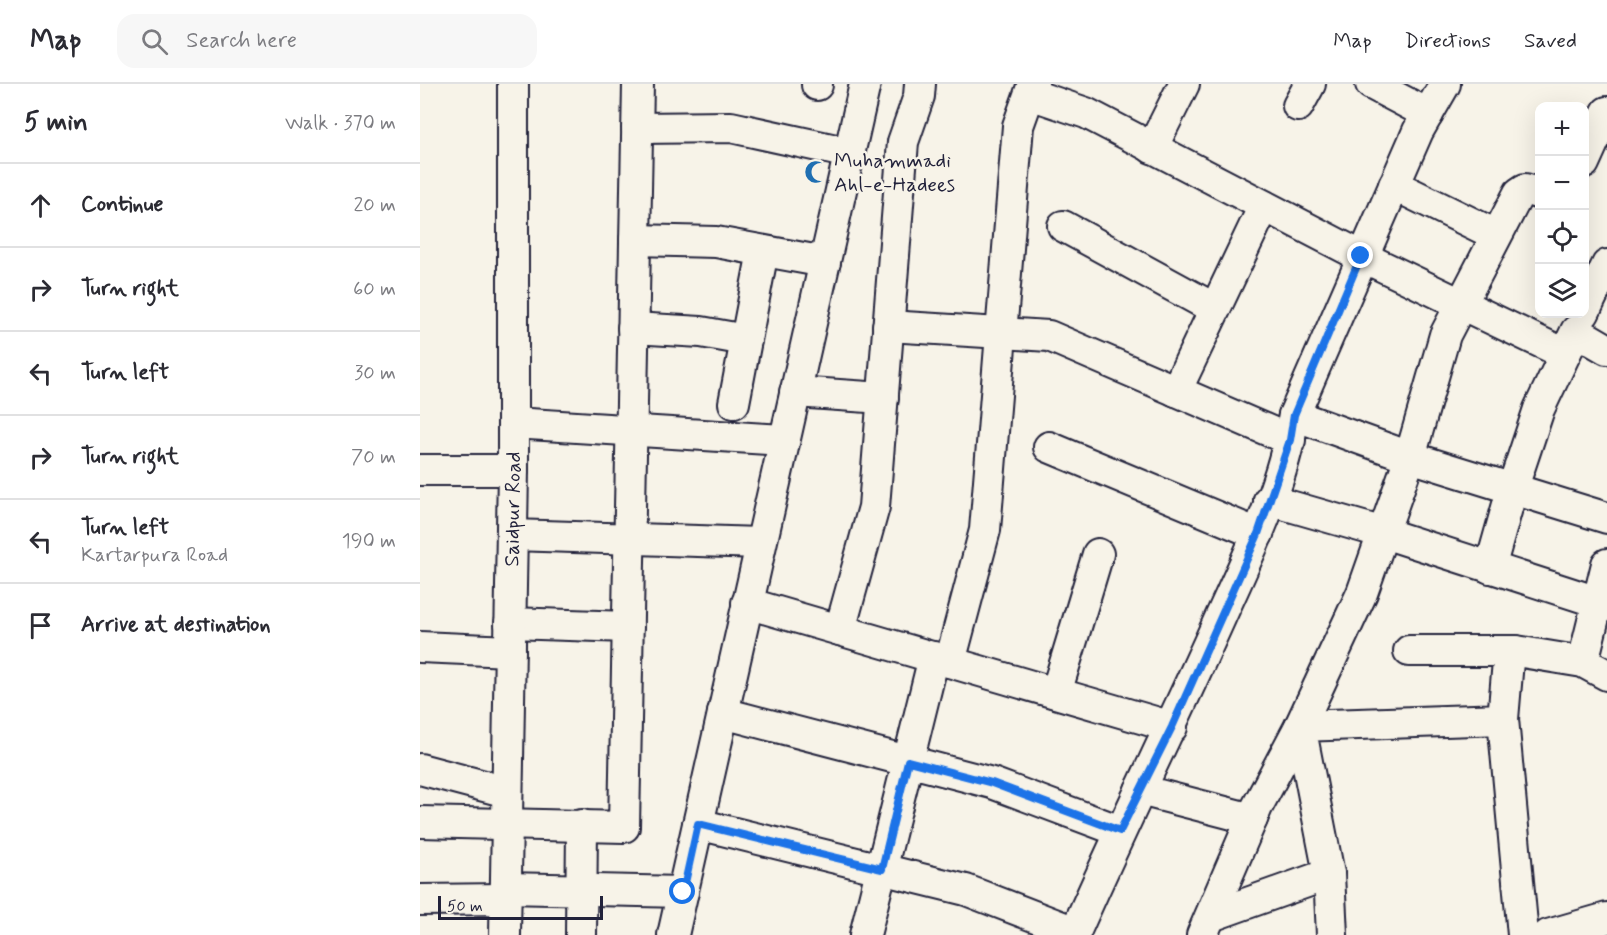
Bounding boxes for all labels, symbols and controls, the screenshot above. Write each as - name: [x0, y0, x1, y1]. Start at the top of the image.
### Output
- search box: [117, 14, 537, 68]
- text: Map: [30, 23, 81, 60]
- icon: search: [138, 25, 171, 58]
- text: Search here: [186, 27, 297, 55]
- text: Map: [1333, 27, 1372, 55]
- text: Directions: [1405, 27, 1491, 55]
- text: Saved: [1524, 27, 1577, 55]
- map controls: [1535, 102, 1589, 318]
- button: +: [1535, 102, 1589, 156]
- text: 5 min: [24, 106, 88, 140]
- text: Walk · 370 m: [285, 110, 396, 137]
- place label: Muhammadi Ahl-e-Hadees: [834, 147, 955, 199]
- button: −: [1535, 156, 1589, 210]
- mosque icon: Muhammadi Ahl-e-Hadees: [803, 159, 829, 185]
- icon: ahead: [24, 189, 57, 222]
- text: Continue: [81, 191, 163, 219]
- text: 20 m: [353, 192, 396, 219]
- button: locate: [1535, 210, 1589, 264]
- route end: [1347, 242, 1373, 268]
- button: layers: [1535, 264, 1589, 318]
- icon: right: [24, 273, 57, 306]
- text: Turn right: [81, 275, 179, 303]
- text: 60 m: [353, 276, 396, 303]
- icon: left: [24, 357, 57, 390]
- text: Turn left: [81, 359, 169, 387]
- text: 30 m: [354, 360, 396, 387]
- icon: right: [24, 441, 57, 474]
- text: Turn right: [81, 443, 179, 471]
- text: 70 m: [351, 444, 396, 471]
- street label: Saidpur Road: [498, 452, 528, 567]
- text: Turn left: [81, 514, 169, 542]
- icon: left: [24, 525, 57, 558]
- text: 190 m: [342, 528, 396, 555]
- text: Kartarpura Road: [81, 542, 228, 569]
- icon: arrive: [24, 609, 57, 642]
- text: Arrive at destination: [81, 611, 271, 639]
- route start: [669, 878, 695, 904]
- scale bar: [438, 893, 603, 920]
- text: 50 m: [447, 896, 483, 917]

